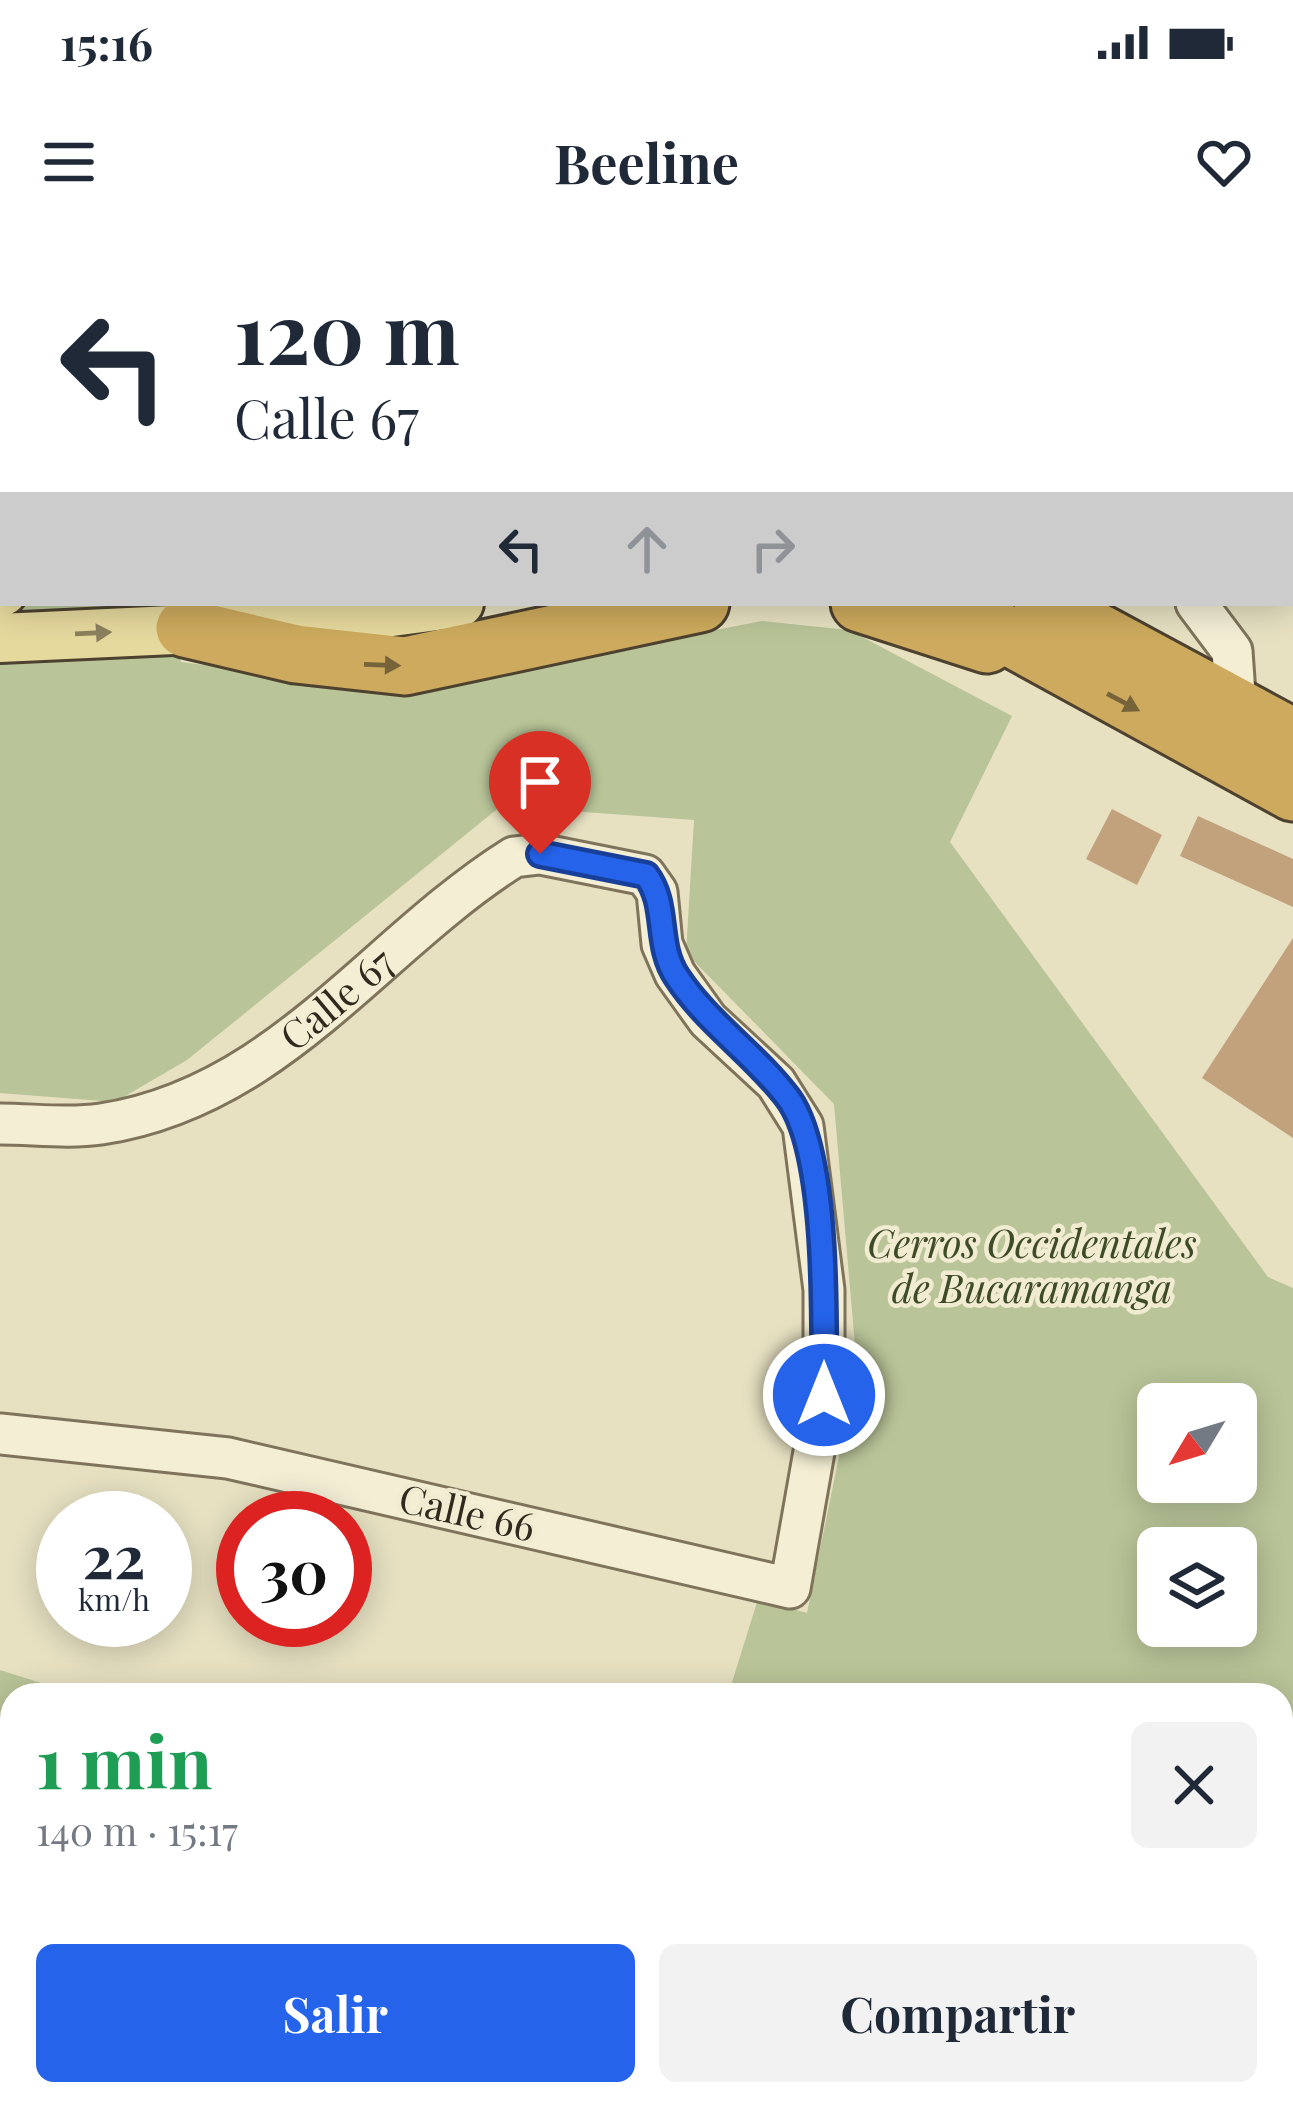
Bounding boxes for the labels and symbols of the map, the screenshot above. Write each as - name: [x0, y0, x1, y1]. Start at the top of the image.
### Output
- one-way arrow: [75, 623, 113, 642]
- one-way arrow: [364, 656, 402, 675]
- one-way arrow: [1106, 691, 1141, 712]
- pin: [489, 731, 591, 854]
- street label: Calle 67: [268, 935, 404, 1061]
- park label: Cerros Occidentales de Bucaramanga: [867, 1216, 1197, 1313]
- position arrow: [761, 1332, 887, 1458]
- north arrow: [1137, 1383, 1257, 1503]
- street label: Calle 66: [394, 1470, 541, 1552]
- speed limit sign: 30: [216, 1491, 372, 1647]

